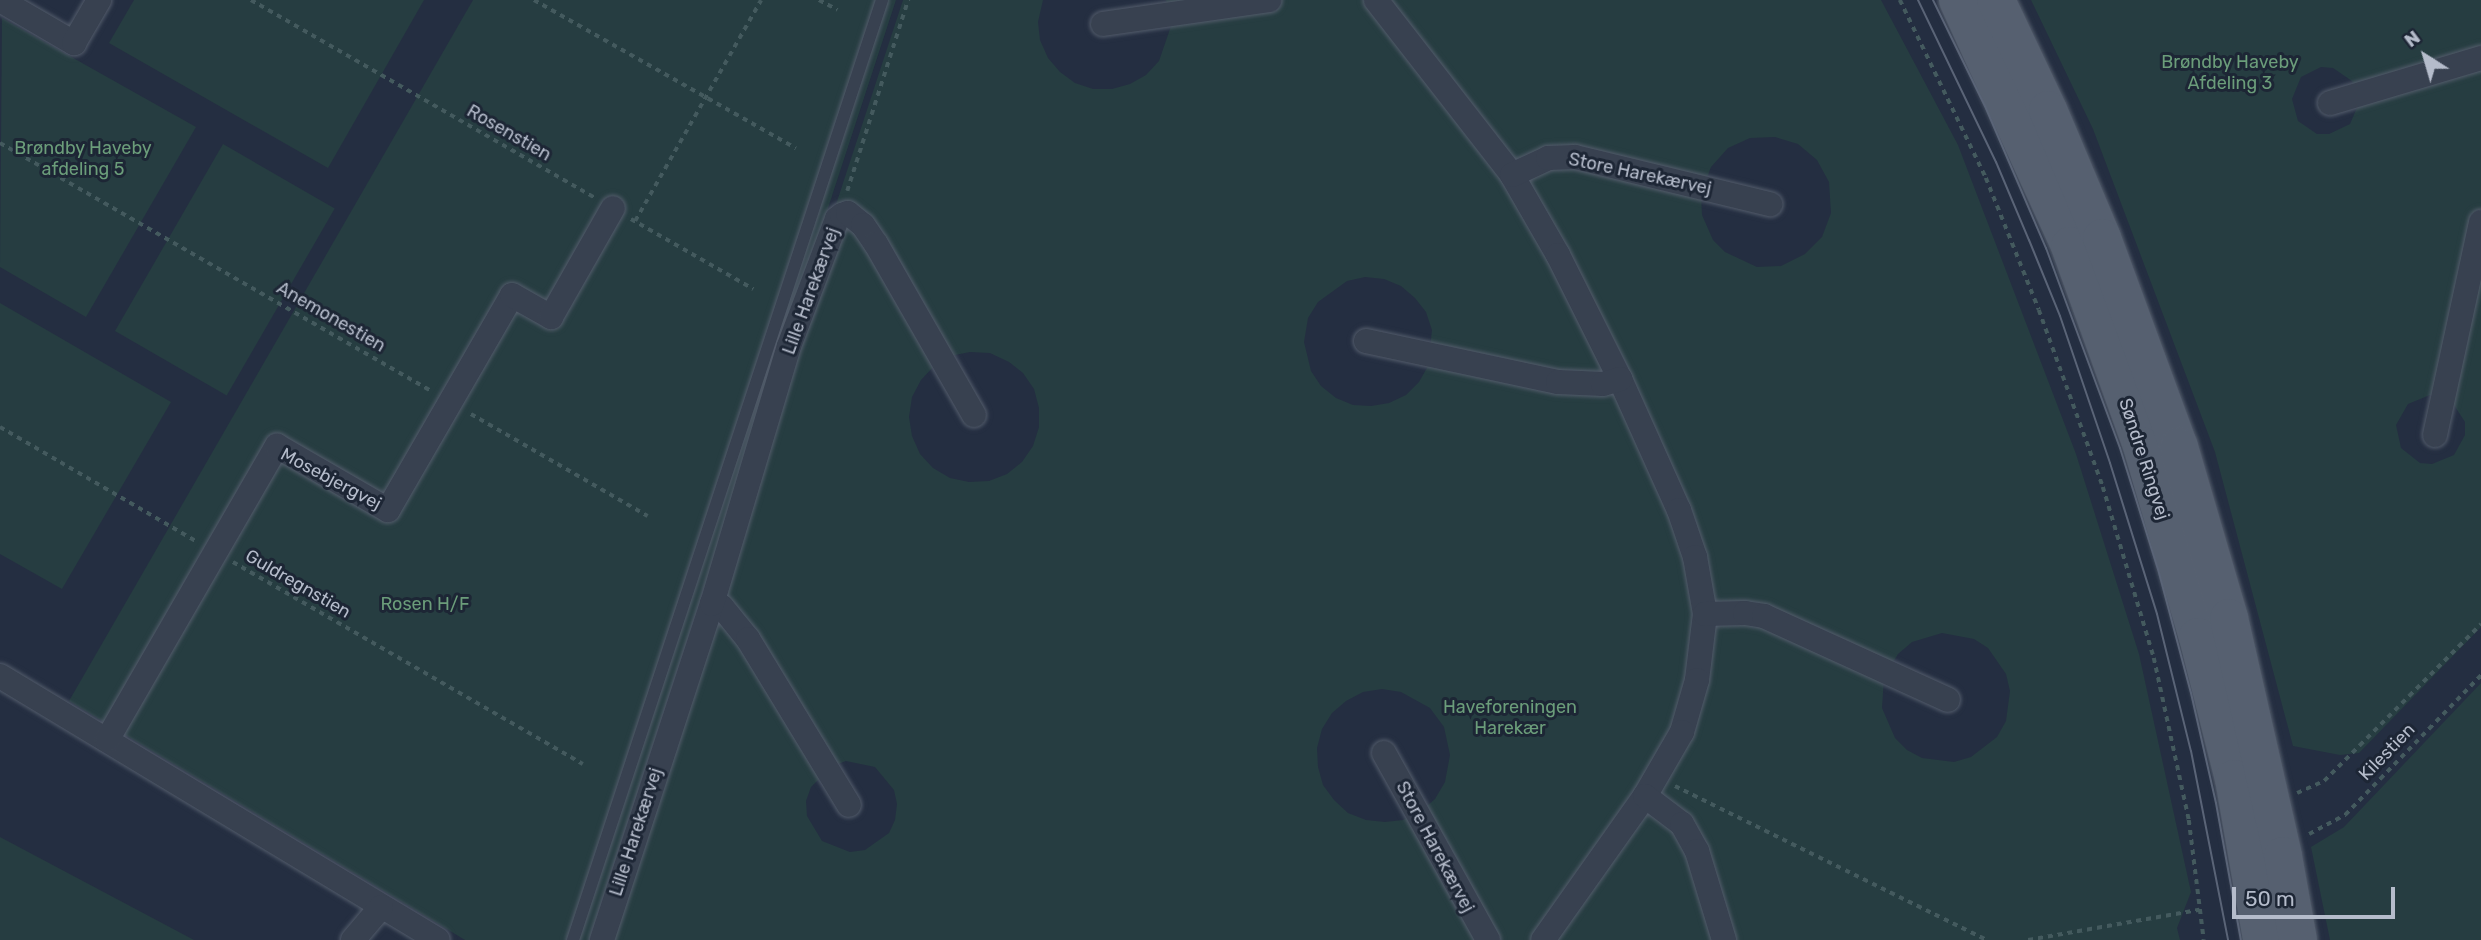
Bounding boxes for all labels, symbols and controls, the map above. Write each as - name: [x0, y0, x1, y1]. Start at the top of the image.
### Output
- north arrow: [2390, 21, 2460, 91]
- text: N: [2400, 26, 2424, 52]
- park label: Brøndby Haveby Afdeling 3: [2161, 52, 2299, 94]
- street label: Rosenstien: [463, 100, 555, 166]
- park label: Brøndby Haveby afdeling 5: [14, 138, 152, 180]
- street label: Store Harekærvej: [1567, 148, 1713, 200]
- street label: Lille Harekærvej: [778, 225, 844, 357]
- street label: Anemonestien: [273, 277, 389, 357]
- street label: Søndre Ringvej: [2114, 396, 2174, 522]
- street label: Mosebjergvej: [277, 443, 385, 515]
- street label: Guldregnstien: [241, 545, 355, 623]
- park label: Rosen H/F: [380, 593, 470, 615]
- park label: Haveforeningen Harekær: [1443, 697, 1577, 740]
- street label: Kilestien: [2355, 719, 2419, 785]
- street label: Lille Harekærvej: [605, 765, 667, 899]
- street label: Store Harekærvej: [1391, 778, 1479, 916]
- scale bar: [2236, 874, 2399, 918]
- text: 50 m: [2245, 886, 2295, 911]

